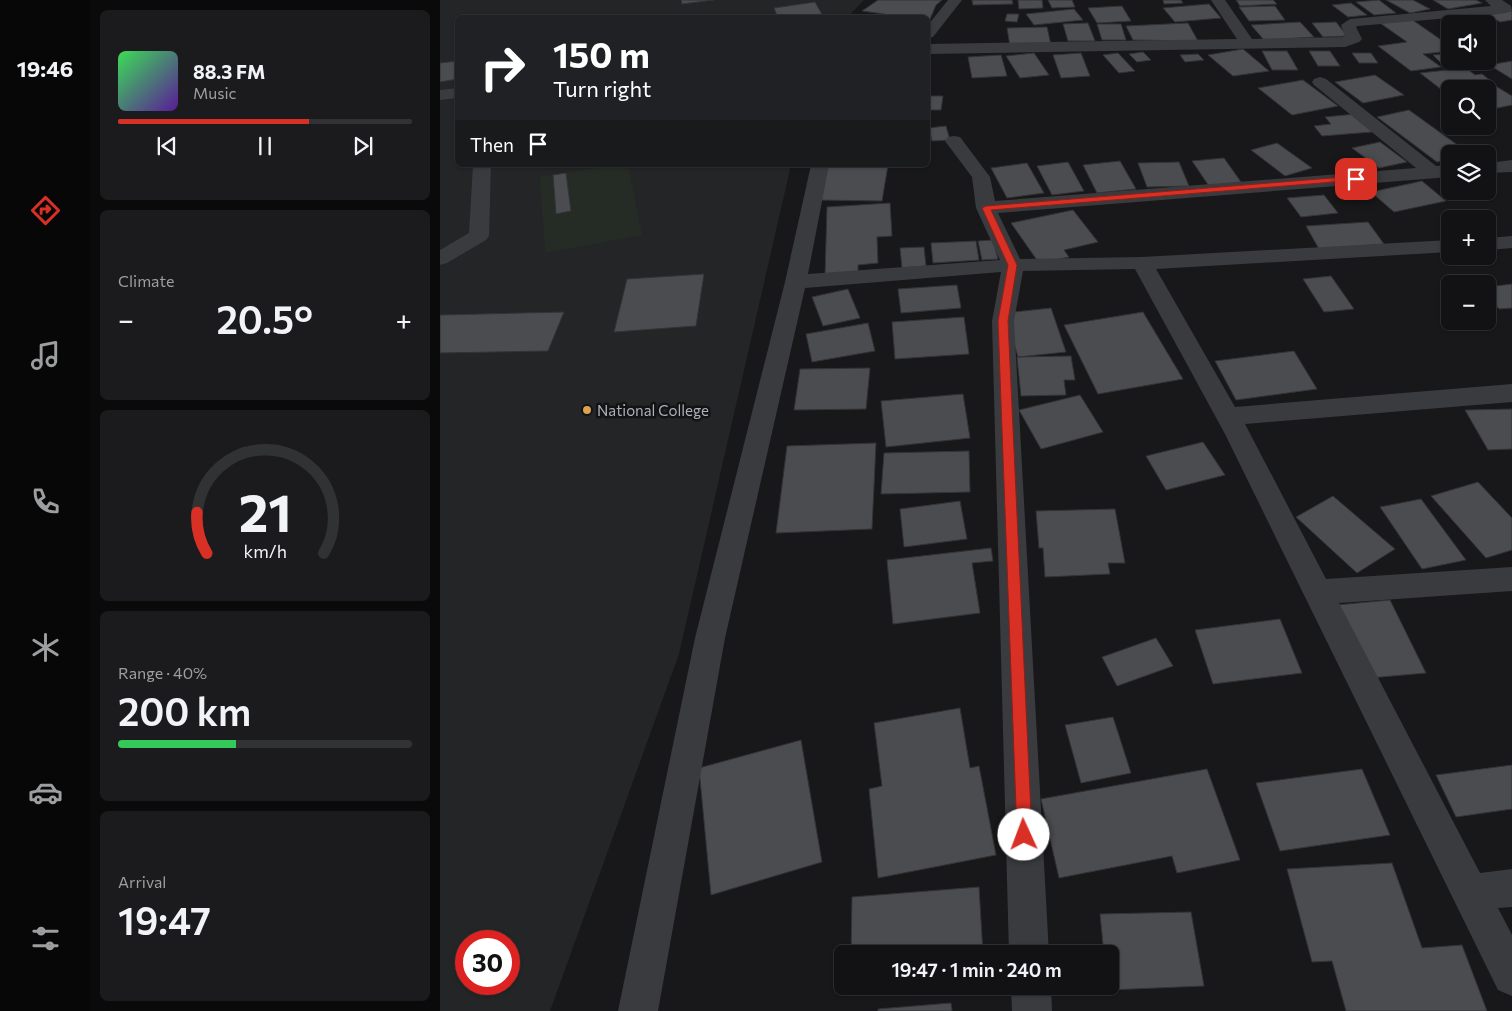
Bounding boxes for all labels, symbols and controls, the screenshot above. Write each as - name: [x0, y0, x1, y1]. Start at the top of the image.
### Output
- map controls: [1441, 15, 1496, 330]
- button: sound: [1441, 15, 1496, 70]
- text: 150 m: [553, 32, 650, 75]
- icon: right: [470, 35, 535, 100]
- text: 19:46: [17, 55, 73, 82]
- text: 88.3 FM: [193, 60, 265, 83]
- text: Turn right: [553, 75, 651, 102]
- button: search: [1441, 80, 1496, 135]
- text: Music: [193, 83, 237, 102]
- icon: arrive: [524, 130, 552, 158]
- icon: previous: [153, 132, 181, 160]
- icon: pause: [251, 132, 279, 160]
- icon: next: [349, 132, 377, 160]
- text: Then: [470, 133, 514, 156]
- button: layers: [1441, 145, 1496, 200]
- pin: [1335, 158, 1377, 200]
- icon: arrive: [1342, 165, 1370, 193]
- icon: directions: [28, 193, 63, 228]
- button: +: [1441, 210, 1496, 265]
- text: Climate: [118, 271, 174, 290]
- button: −: [1441, 275, 1496, 330]
- text: 20.5°: [217, 295, 313, 342]
- text: −: [118, 302, 134, 336]
- text: +: [396, 302, 412, 336]
- icon: music: [28, 338, 63, 373]
- place label: National College: [597, 401, 709, 419]
- marker: National College: [581, 404, 593, 416]
- text: 21: [238, 479, 292, 543]
- icon: phone: [28, 484, 63, 519]
- text: km/h: [243, 540, 287, 562]
- icon: climate: [28, 630, 63, 665]
- text: Range · 40%: [118, 663, 207, 682]
- text: 200 km: [118, 687, 251, 734]
- icon: car: [28, 775, 63, 810]
- position arrow: [997, 808, 1049, 860]
- text: Arrival: [118, 872, 166, 891]
- text: 19:47: [118, 896, 211, 943]
- icon: filters: [28, 921, 63, 956]
- speed limit sign: 30: [455, 930, 520, 995]
- text: 19:47 · 1 min · 240 m: [891, 958, 1062, 981]

